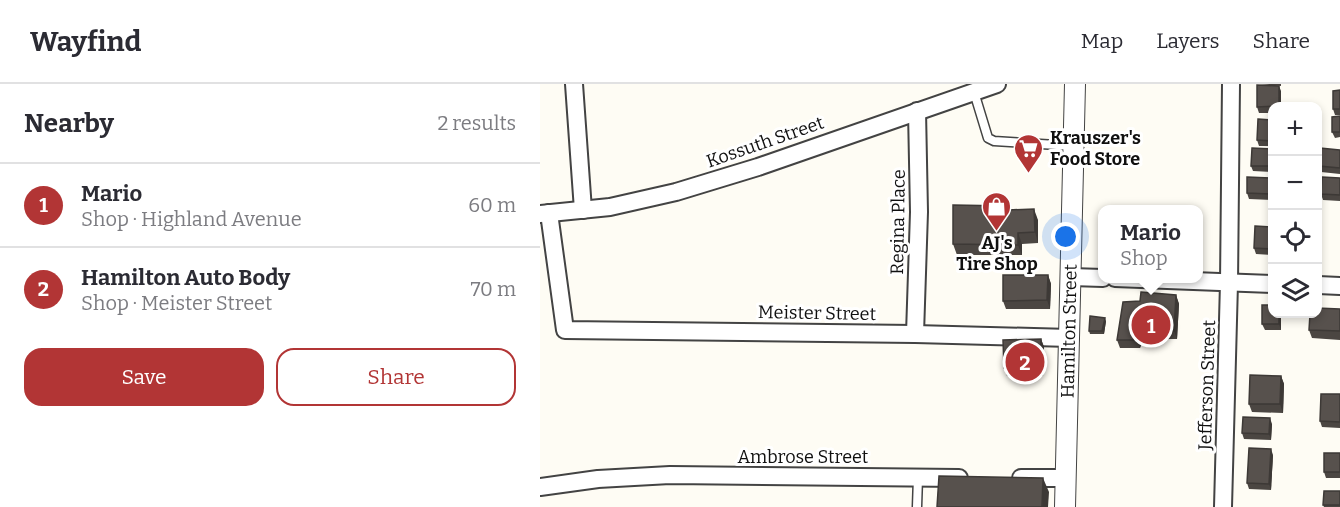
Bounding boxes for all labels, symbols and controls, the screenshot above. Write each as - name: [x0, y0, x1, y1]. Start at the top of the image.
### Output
- text: Wayfind: [30, 25, 141, 58]
- text: Map: [1081, 28, 1123, 54]
- text: Layers: [1156, 28, 1220, 54]
- text: Share: [1253, 28, 1310, 54]
- map controls: [1268, 102, 1322, 318]
- button: +: [1268, 102, 1322, 156]
- text: Nearby: [24, 108, 114, 139]
- text: 2 results: [437, 111, 516, 135]
- street label: Kossuth Street: [703, 111, 827, 172]
- place label: Krauszer's Food Store: [1050, 127, 1141, 170]
- supermarket icon: Krauszer's Food Store: [1013, 132, 1045, 174]
- button: −: [1268, 156, 1322, 210]
- street label: Regina Place: [886, 169, 910, 275]
- text: Mario: [81, 180, 142, 207]
- shop icon: AJ's Tire Shop: [981, 190, 1013, 232]
- text: 1: [39, 193, 48, 217]
- text: 60 m: [468, 193, 516, 217]
- popup: [1098, 205, 1203, 283]
- text: Shop · Highland Avenue: [81, 207, 302, 231]
- button: locate: [1268, 210, 1322, 264]
- text: Mario: [1120, 219, 1181, 246]
- your location: [1051, 222, 1080, 251]
- place label: AJ's Tire Shop: [956, 232, 1038, 275]
- text: Shop: [1120, 246, 1168, 270]
- street label: Hamilton Street: [1057, 263, 1082, 398]
- text: Hamilton Auto Body: [81, 264, 290, 291]
- button: layers: [1268, 264, 1322, 318]
- text: 2: [38, 277, 49, 301]
- text: 70 m: [470, 277, 516, 301]
- text: Shop · Meister Street: [81, 291, 272, 315]
- street label: Meister Street: [758, 301, 877, 325]
- pin: 1: [1132, 302, 1170, 348]
- street label: Jefferson Street: [1194, 319, 1220, 451]
- pin: 2: [1006, 340, 1044, 384]
- button: Save: [24, 348, 264, 406]
- button: Share: [276, 348, 516, 406]
- street label: Ambrose Street: [738, 446, 869, 468]

